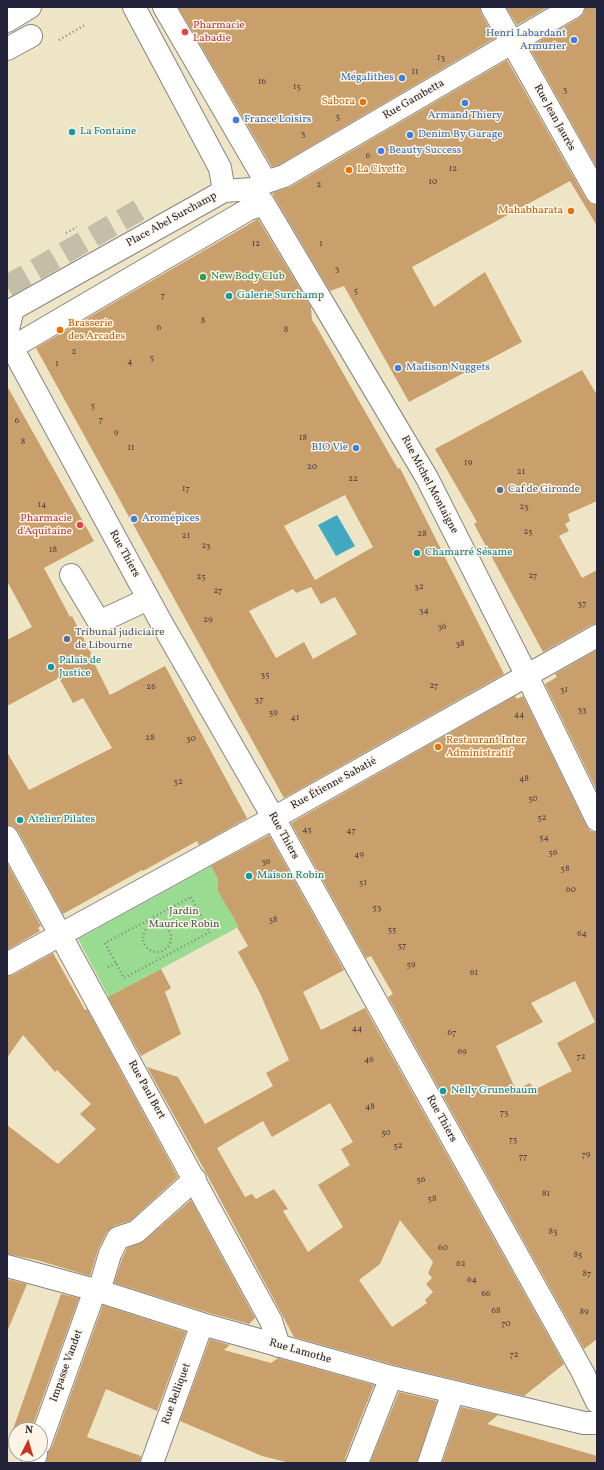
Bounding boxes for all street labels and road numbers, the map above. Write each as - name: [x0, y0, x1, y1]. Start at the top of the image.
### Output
- street label: Rue Gambetta: [381, 77, 447, 123]
- street label: Rue Jean Jaurès: [530, 82, 578, 154]
- street label: Place Abel Surchamp: [124, 190, 220, 250]
- street label: Rue Michel Montaigne: [398, 434, 460, 536]
- street label: Rue Thiers: [106, 528, 142, 580]
- street label: Rue Étienne Sabatié: [289, 755, 379, 813]
- street label: Rue Thiers: [265, 810, 301, 862]
- street label: Rue Paul Bert: [124, 1058, 168, 1122]
- street label: Rue Thiers: [423, 1093, 459, 1145]
- street label: Impasse Vandet: [48, 1328, 86, 1404]
- street label: Rue Lamothe: [267, 1337, 333, 1367]
- street label: Rue Belliquet: [160, 1361, 194, 1427]

